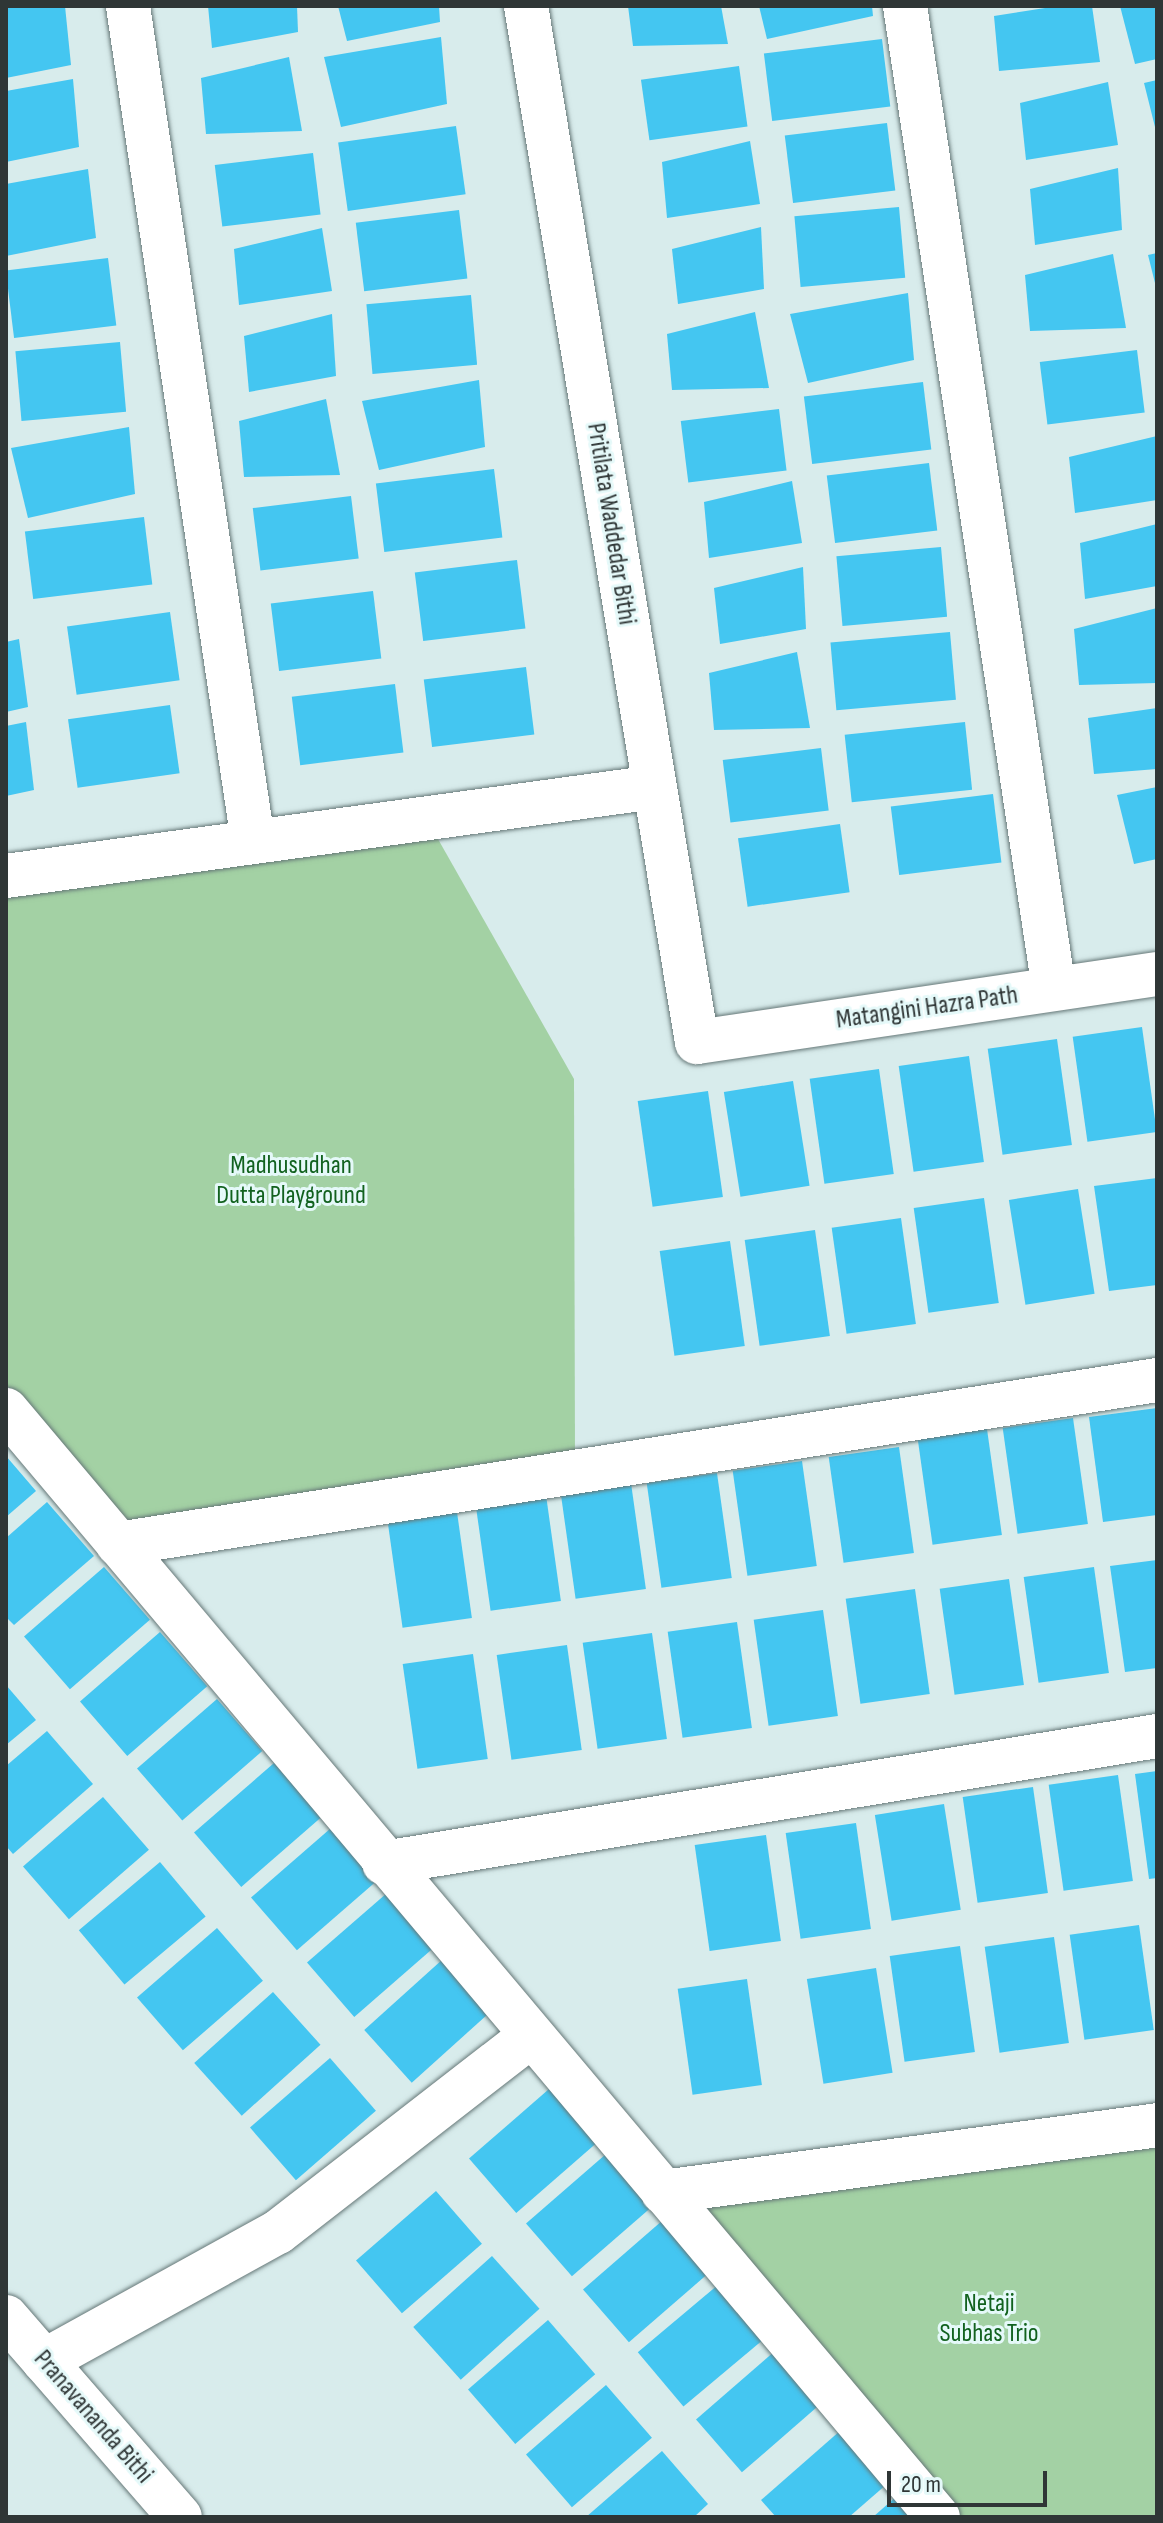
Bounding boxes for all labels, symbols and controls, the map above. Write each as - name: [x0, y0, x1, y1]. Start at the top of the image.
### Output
- street label: Pritilata Waddedar Bithi: [580, 421, 642, 627]
- street label: Matangini Hazra Path: [834, 980, 1020, 1036]
- park label: Madhusudhan Dutta Playground: [216, 1150, 366, 1212]
- park label: Netaji Subhas Trio: [939, 2288, 1039, 2350]
- street label: Pranavananda Bithi: [27, 2344, 159, 2490]
- scale bar: [891, 2455, 1051, 2505]
- text: 20 m: [901, 2470, 941, 2499]

